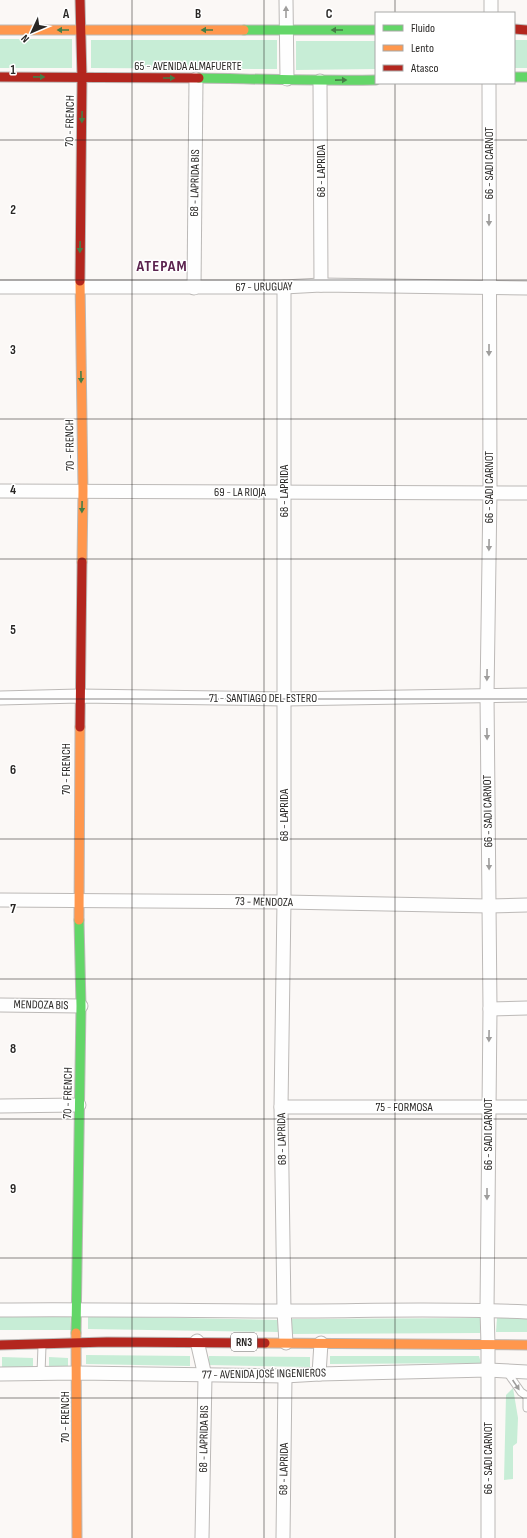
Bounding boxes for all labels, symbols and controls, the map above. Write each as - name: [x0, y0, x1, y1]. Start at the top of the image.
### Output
- one-way arrow: [283, 5, 289, 18]
- text: A: [62, 6, 70, 22]
- text: B: [195, 6, 201, 22]
- text: C: [326, 6, 333, 22]
- north arrow: [12, 12, 52, 52]
- legend: [375, 12, 515, 84]
- text: Fluido: [411, 21, 435, 36]
- one-way arrow: [56, 27, 69, 33]
- one-way arrow: [200, 27, 213, 33]
- one-way arrow: [330, 27, 343, 33]
- text: N: [18, 32, 32, 45]
- text: Lento: [411, 41, 434, 56]
- street label: 65 - AVENIDA ALMAFUERTE: [134, 59, 242, 74]
- text: Atasco: [410, 61, 438, 76]
- text: 1: [10, 62, 16, 78]
- one-way arrow: [33, 74, 46, 80]
- one-way arrow: [163, 75, 176, 81]
- one-way arrow: [335, 77, 347, 84]
- street label: 70 - FRENCH: [62, 95, 78, 147]
- one-way arrow: [79, 111, 85, 124]
- street label: 66 - SADI CARNOT: [482, 127, 497, 199]
- street label: 68 - LAPRIDA: [314, 144, 329, 197]
- street label: 68 - LAPRIDA BIS: [187, 149, 203, 217]
- text: 2: [10, 202, 16, 218]
- one-way arrow: [486, 214, 492, 227]
- one-way arrow: [77, 241, 83, 254]
- district label: ATEPAM: [135, 257, 188, 276]
- street label: 67 - URUGUAY: [235, 279, 293, 295]
- text: 3: [10, 342, 16, 358]
- one-way arrow: [486, 344, 492, 357]
- one-way arrow: [78, 371, 84, 384]
- street label: 70 - FRENCH: [62, 419, 78, 471]
- street label: 66 - SADI CARNOT: [482, 451, 497, 523]
- street label: 68 - LAPRIDA: [277, 464, 292, 517]
- text: 4: [10, 482, 16, 498]
- street label: 69 - LA RIOJA: [214, 485, 267, 500]
- one-way arrow: [79, 501, 85, 514]
- one-way arrow: [486, 539, 492, 552]
- text: 5: [10, 622, 16, 638]
- one-way arrow: [484, 669, 490, 682]
- street label: 71 - SANTIAGO DEL ESTERO: [209, 691, 317, 706]
- one-way arrow: [484, 728, 490, 741]
- street label: 70 - FRENCH: [59, 743, 74, 795]
- text: 6: [10, 762, 16, 778]
- street label: 66 - SADI CARNOT: [480, 775, 496, 847]
- street label: 68 - LAPRIDA: [277, 788, 292, 841]
- one-way arrow: [486, 858, 492, 871]
- street label: 73 - MENDOZA: [235, 894, 294, 910]
- text: 7: [10, 901, 16, 917]
- street label: MENDOZA BIS: [13, 997, 69, 1013]
- one-way arrow: [486, 1030, 492, 1043]
- text: 8: [10, 1041, 16, 1057]
- street label: 70 - FRENCH: [60, 1067, 76, 1119]
- street label: 66 - SADI CARNOT: [481, 1098, 496, 1170]
- street label: 75 - FORMOSA: [375, 1100, 433, 1115]
- street label: 68 - LAPRIDA: [274, 1112, 290, 1165]
- text: 9: [10, 1181, 16, 1197]
- one-way arrow: [484, 1188, 490, 1201]
- road number: RN3: [231, 1333, 257, 1351]
- street label: 77 - AVENIDA JOSÉ INGENIEROS: [202, 1365, 326, 1383]
- one-way arrow: [512, 1380, 520, 1390]
- street label: 70 - FRENCH: [58, 1391, 73, 1443]
- street label: 68 - LAPRIDA BIS: [196, 1405, 212, 1473]
- street label: 66 - SADI CARNOT: [481, 1422, 496, 1494]
- street label: 68 - LAPRIDA: [276, 1442, 292, 1495]

